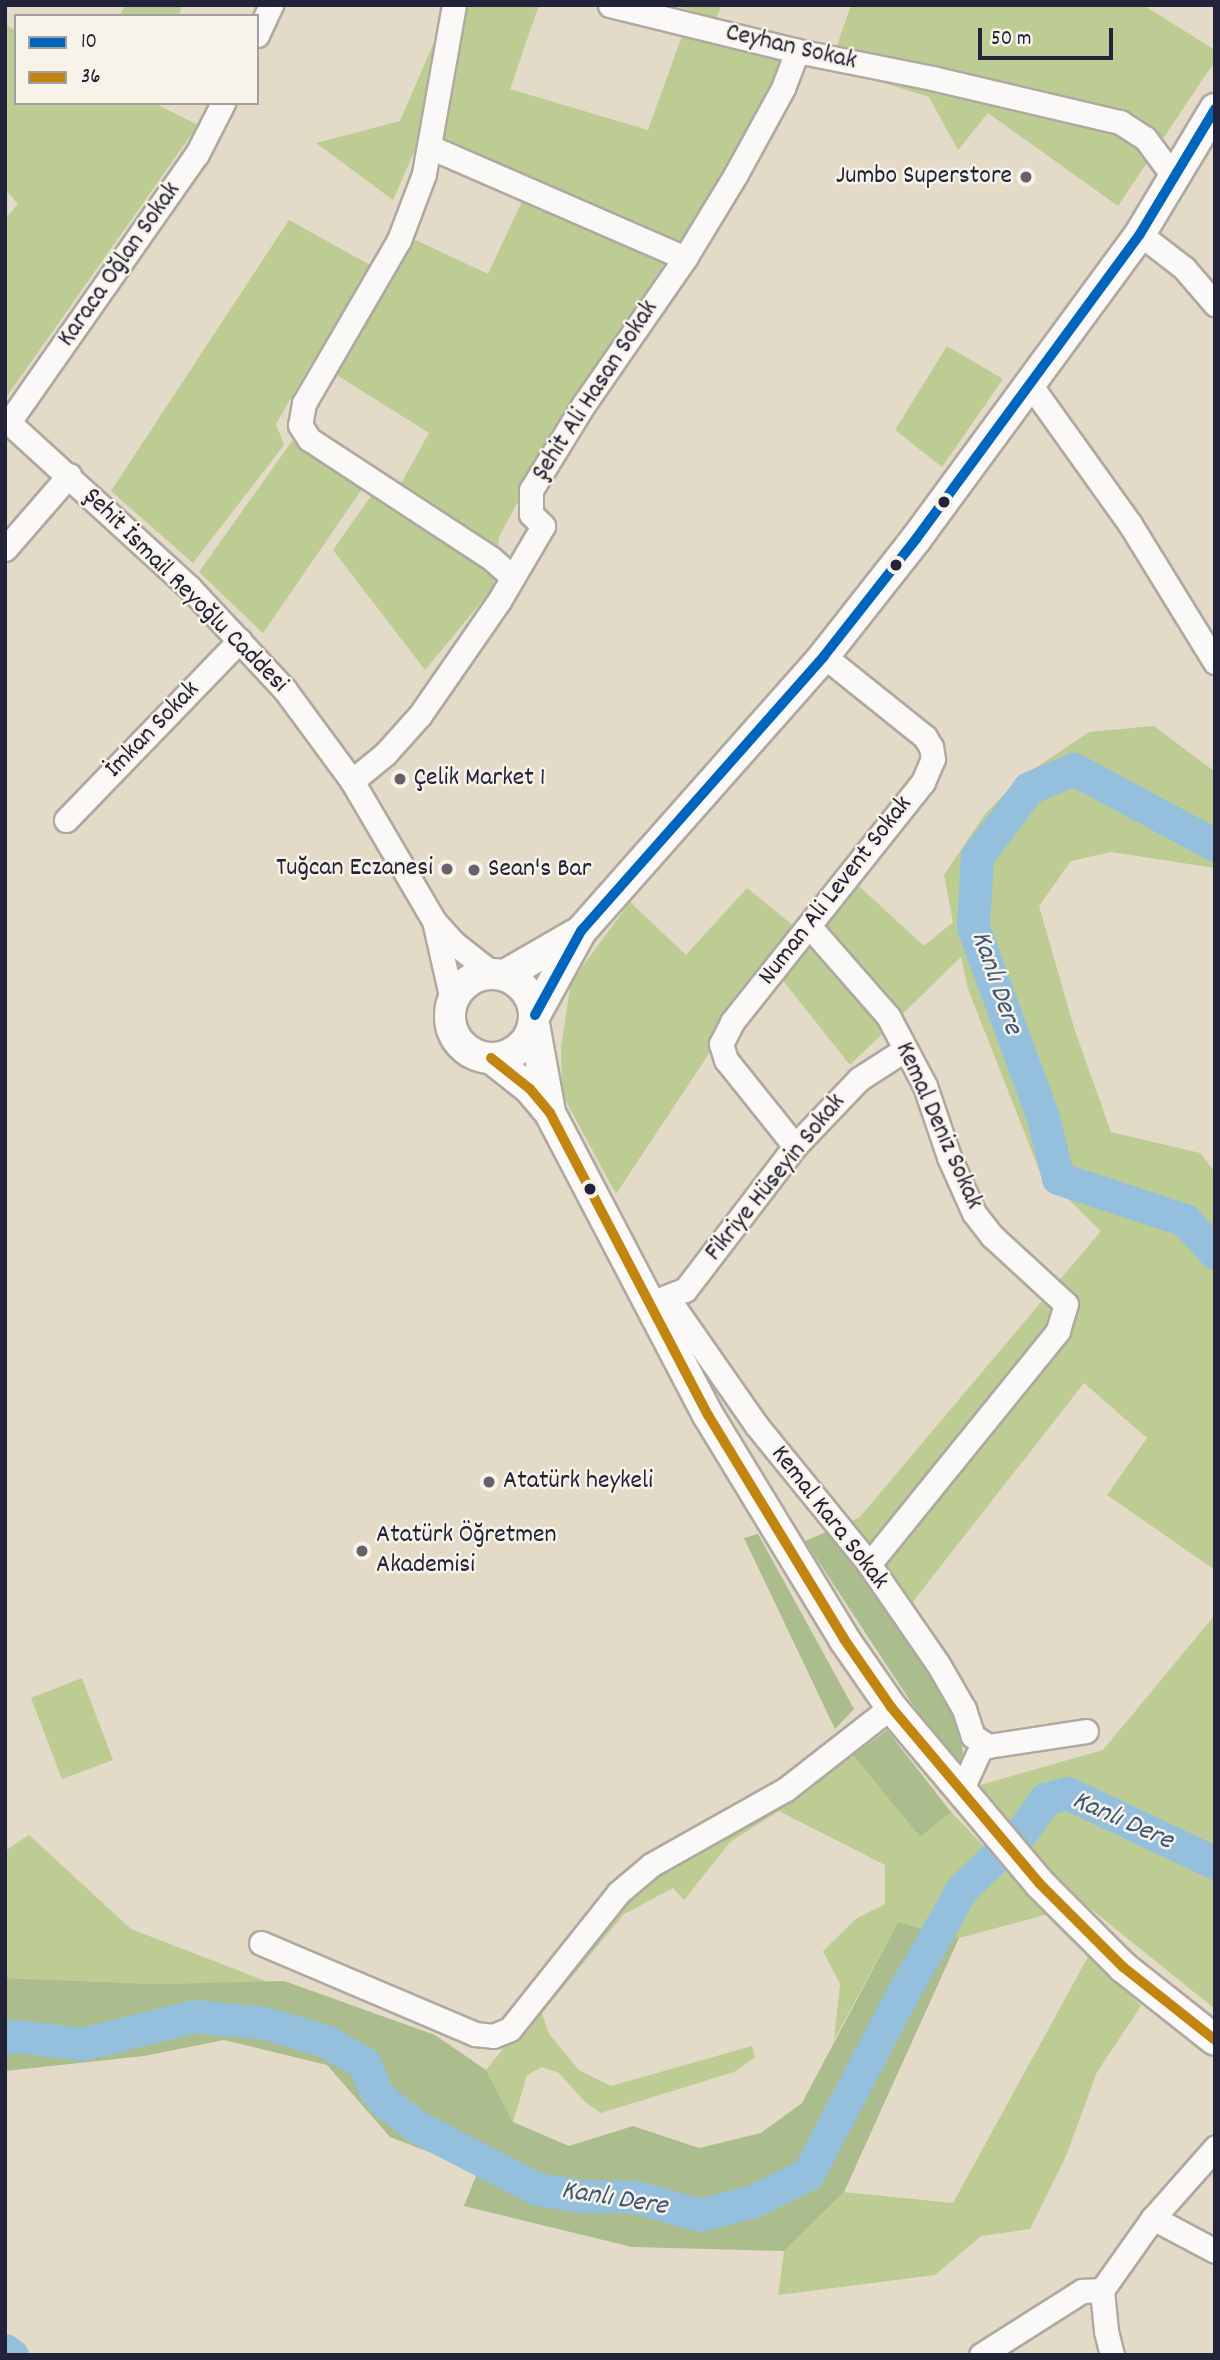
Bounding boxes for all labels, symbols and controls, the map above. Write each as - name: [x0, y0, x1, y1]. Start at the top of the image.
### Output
- legend: [14, 14, 259, 105]
- scale bar: [982, 14, 1117, 58]
- street label: Ceyhan Sokak: [722, 18, 860, 78]
- text: 50 m: [991, 25, 1031, 55]
- text: 10: [81, 28, 97, 58]
- text: 36: [81, 63, 101, 93]
- place label: Jumbo Superstore: [836, 161, 1012, 193]
- marker: Jumbo Superstore: [1018, 169, 1034, 185]
- street label: Karaca Oğlan Sokak: [52, 177, 188, 353]
- street label: Şehit Ali Hasan Sokak: [526, 295, 666, 487]
- street label: Şehit İsmail Reyoğlu Caddesi: [76, 482, 294, 700]
- unlabelled marker: [937, 495, 951, 509]
- unlabelled marker: [889, 558, 903, 572]
- street label: İmkan Sokak: [99, 675, 207, 785]
- place label: Çelik Market 1: [414, 763, 545, 795]
- marker: Çelik Market 1: [392, 771, 408, 787]
- street label: Numan Ali Levent Sokak: [752, 790, 920, 992]
- place label: Tuğcan Eczanesi: [276, 853, 433, 885]
- place label: Sean's Bar: [488, 854, 591, 886]
- marker: Tuğcan Eczanesi: [439, 861, 455, 877]
- marker: Sean's Bar: [466, 862, 482, 878]
- water label: Kanlı Dere: [962, 927, 1028, 1039]
- street label: Kemal Deniz Sokak: [887, 1038, 989, 1214]
- street label: Fikriye Hüseyin Sokak: [699, 1088, 853, 1268]
- unlabelled marker: [583, 1182, 597, 1196]
- street label: Kemal Kara Sokak: [763, 1440, 895, 1596]
- place label: Atatürk heykeli: [503, 1466, 653, 1498]
- marker: Atatürk heykeli: [481, 1474, 497, 1490]
- place label: Atatürk Öğretmen Akademisi: [376, 1520, 557, 1582]
- marker: Atatürk Öğretmen Akademisi: [354, 1543, 370, 1559]
- water label: Kanlı Dere: [1066, 1785, 1178, 1859]
- water label: Kanlı Dere: [559, 2175, 669, 2225]

